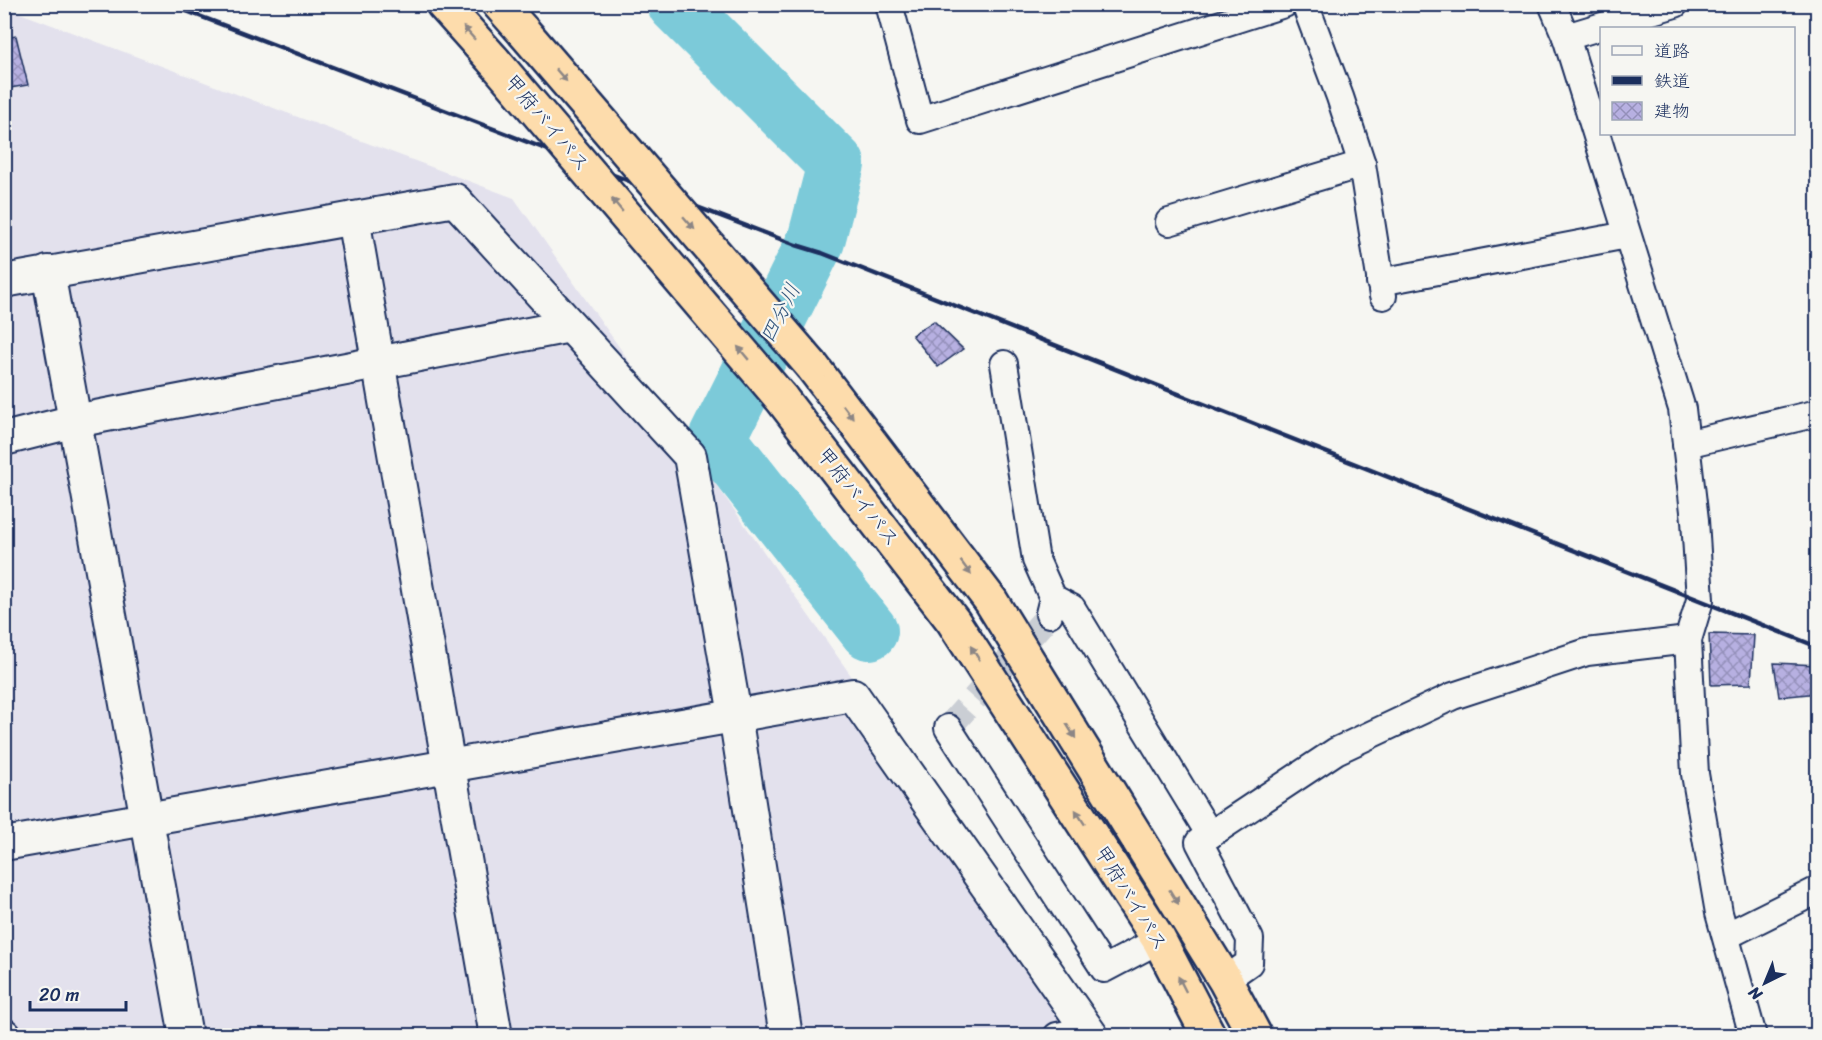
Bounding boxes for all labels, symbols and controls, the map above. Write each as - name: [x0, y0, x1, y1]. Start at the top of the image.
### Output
- one-way arrow: [463, 26, 476, 41]
- legend: [1600, 27, 1795, 135]
- text: 道路: [1654, 35, 1690, 67]
- text: 鉄道: [1654, 65, 1690, 97]
- street label: 甲府バイパス: [495, 66, 599, 180]
- one-way arrow: [554, 67, 567, 82]
- text: 建物: [1654, 95, 1690, 127]
- one-way arrow: [611, 198, 624, 213]
- one-way arrow: [682, 215, 695, 231]
- water label: 四分川: [749, 276, 811, 350]
- one-way arrow: [737, 345, 750, 361]
- one-way arrow: [841, 405, 853, 420]
- street label: 甲府バイパス: [807, 439, 909, 555]
- one-way arrow: [959, 560, 971, 575]
- one-way arrow: [969, 645, 980, 662]
- one-way arrow: [1066, 723, 1077, 739]
- one-way arrow: [1074, 810, 1086, 826]
- street label: 甲府バイパス: [1084, 838, 1178, 958]
- one-way arrow: [1168, 889, 1179, 905]
- north arrow: [1735, 953, 1795, 1013]
- scale bar: [30, 974, 126, 1012]
- one-way arrow: [1177, 975, 1187, 992]
- text: 20 m: [39, 979, 79, 1011]
- text: N: [1741, 979, 1770, 1009]

